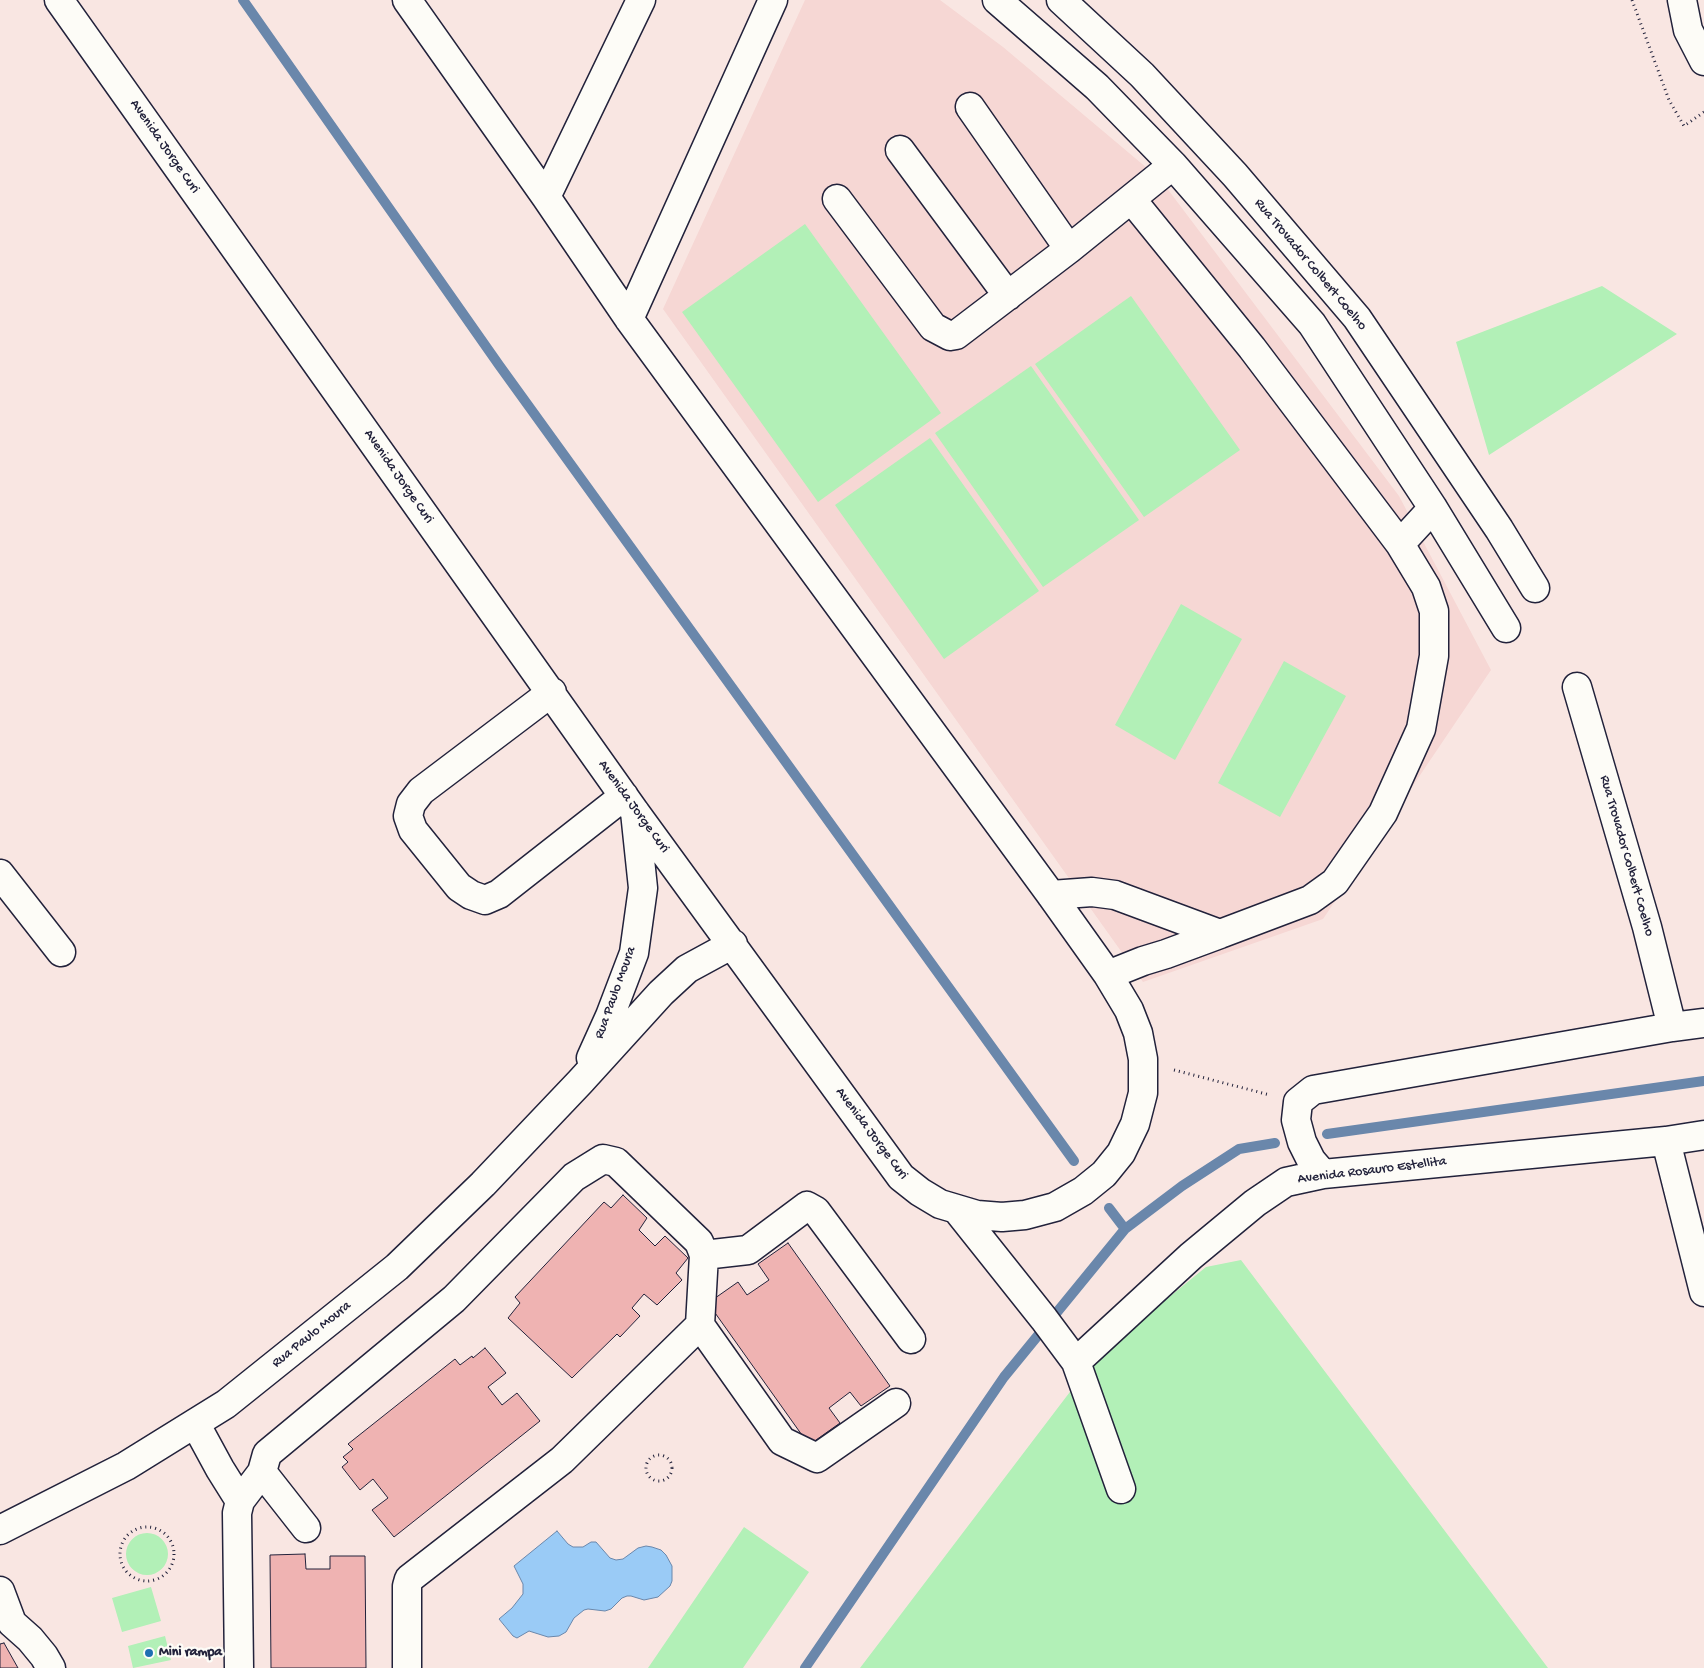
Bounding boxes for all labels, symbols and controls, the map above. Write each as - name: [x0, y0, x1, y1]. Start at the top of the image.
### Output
- street label: Avenida Jorge Curi: [125, 97, 203, 197]
- street label: Rua Trovador Colbert Coelho: [1250, 196, 1370, 334]
- street label: Avenida Jorge Curi: [359, 427, 437, 527]
- street label: Avenida Jorge Curi: [594, 757, 672, 857]
- street label: Rua Trovador Colbert Coelho: [1595, 774, 1657, 938]
- street label: Rua Paulo Moura: [592, 945, 640, 1041]
- street label: Avenida Jorge Curi: [831, 1085, 911, 1183]
- street label: Avenida Rosauro Estellita: [1297, 1154, 1447, 1188]
- street label: Rua Paulo Moura: [269, 1298, 355, 1372]
- place label: Mini rampa: [159, 1645, 222, 1661]
- marker: Mini rampa: [143, 1647, 155, 1659]

